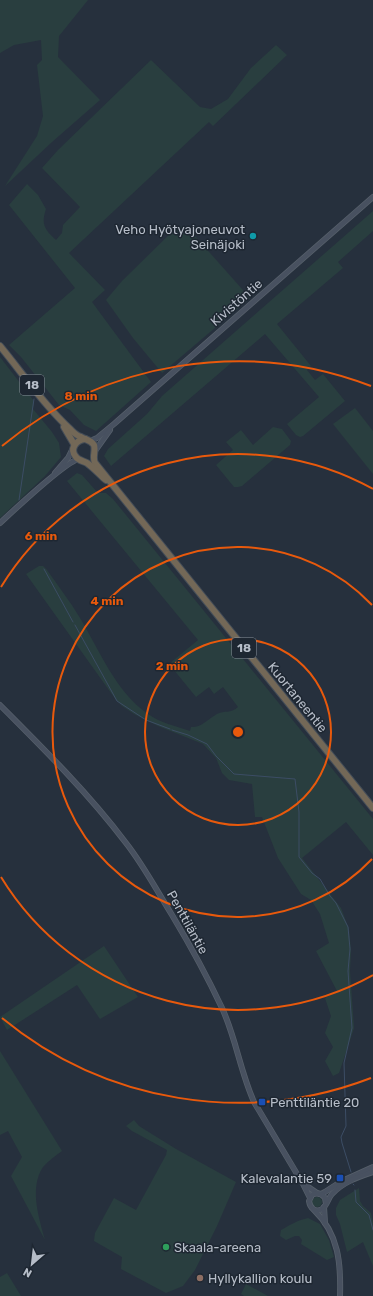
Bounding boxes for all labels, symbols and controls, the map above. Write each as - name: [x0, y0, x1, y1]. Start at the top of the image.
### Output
- place label: Veho Hyötyajoneuvot Seinäjoki: [115, 222, 245, 252]
- marker: Veho Hyötyajoneuvot Seinäjoki: [248, 231, 258, 241]
- street label: Kivistöntie: [207, 276, 265, 329]
- road number: 18: [20, 375, 44, 395]
- text: 8 min: [65, 389, 98, 403]
- text: 6 min: [25, 529, 58, 543]
- text: 4 min: [91, 594, 124, 608]
- road number: 18: [232, 638, 256, 658]
- text: 2 min: [156, 659, 189, 673]
- street label: Kuortaneentie: [265, 659, 330, 735]
- centre of rings: [231, 725, 245, 739]
- street label: Penttiläntie: [164, 888, 211, 957]
- place label: Penttiläntie 20: [270, 1095, 359, 1110]
- marker: Penttiläntie 20: [257, 1097, 267, 1107]
- place label: Kalevalantie 59: [241, 1171, 332, 1186]
- marker: Kalevalantie 59: [335, 1173, 345, 1183]
- place label: Skaala-areena: [174, 1240, 261, 1255]
- marker: Skaala-areena: [161, 1242, 171, 1252]
- north arrow: [12, 1244, 52, 1284]
- text: N: [21, 1265, 34, 1280]
- place label: Hyllykallion koulu: [208, 1271, 312, 1286]
- marker: Hyllykallion koulu: [195, 1273, 205, 1283]

